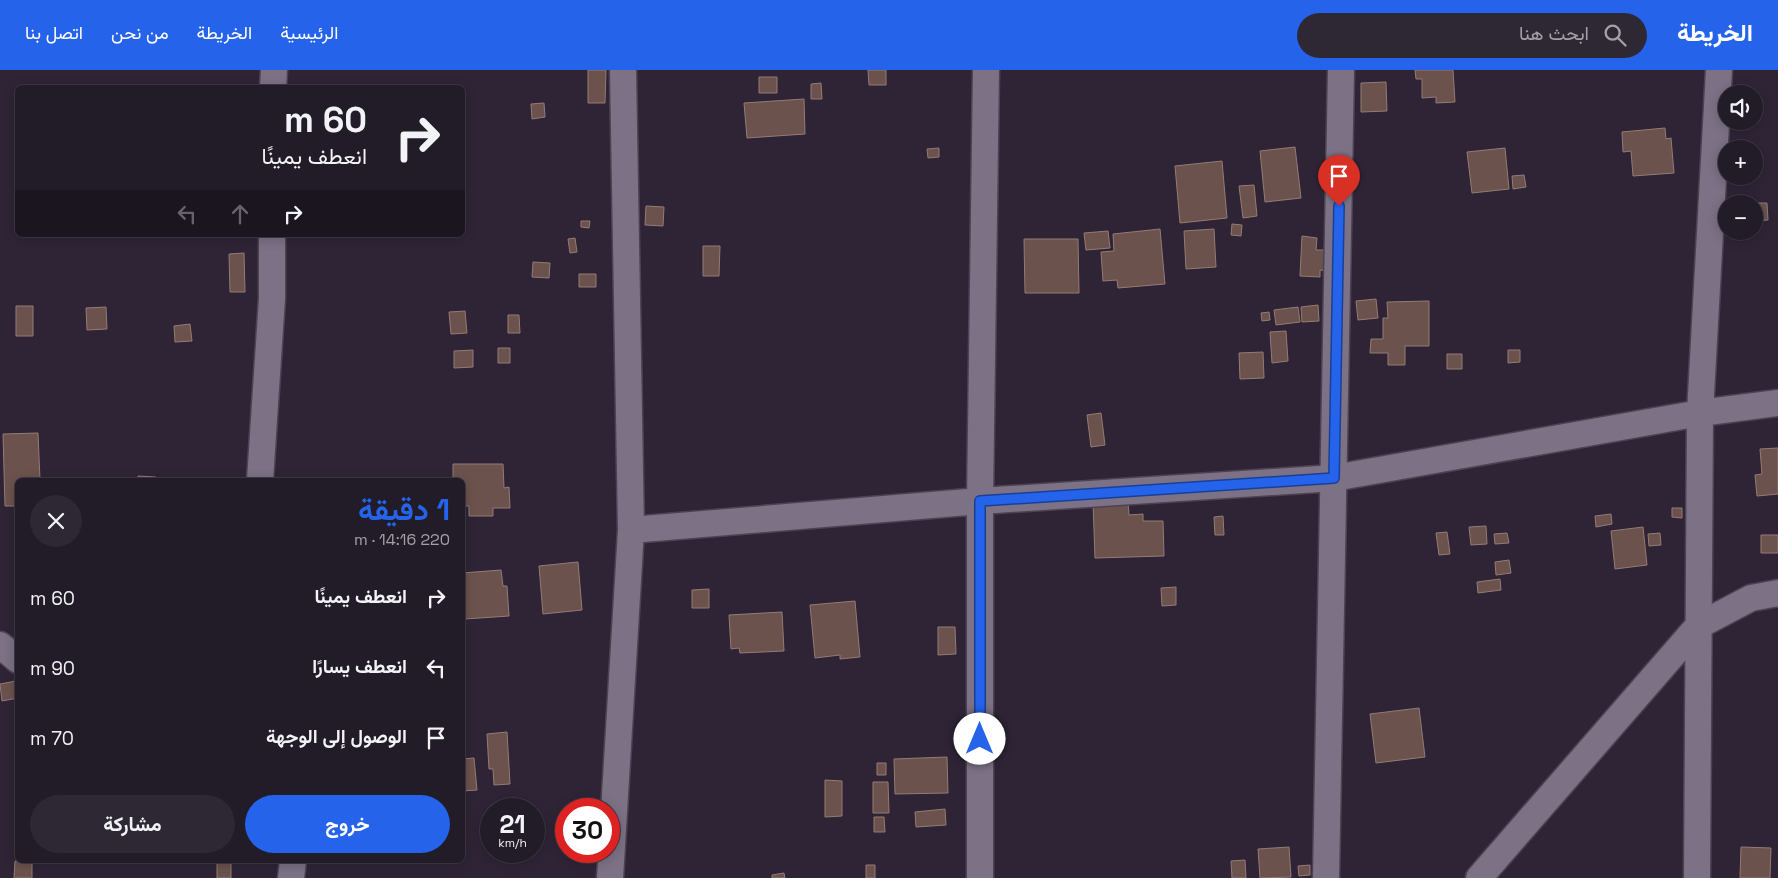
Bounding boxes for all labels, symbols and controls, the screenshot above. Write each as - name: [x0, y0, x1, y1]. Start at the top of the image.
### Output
- search box: [1297, 13, 1647, 58]
- text: الخريطة: [1677, 17, 1753, 48]
- text: اتصل بنا: [25, 21, 83, 44]
- text: من نحن: [111, 21, 169, 44]
- text: الخريطة: [197, 21, 252, 44]
- text: الرئيسية: [280, 21, 338, 44]
- text: ابحث هنا: [1519, 21, 1589, 46]
- icon: search: [1601, 21, 1629, 49]
- map controls: [1718, 85, 1763, 240]
- button: sound: [1718, 85, 1763, 130]
- text: 60 m: [284, 98, 367, 142]
- icon: right: [385, 105, 450, 170]
- button: +: [1718, 140, 1763, 185]
- text: انعطف يمينًا: [261, 142, 367, 170]
- pin: [1318, 155, 1360, 206]
- icon: arrive: [1325, 162, 1353, 190]
- button: −: [1718, 195, 1763, 240]
- icon: left: [173, 200, 201, 228]
- icon: ahead: [226, 200, 254, 228]
- icon: right: [279, 200, 307, 228]
- text: 1 دقيقة: [358, 490, 450, 529]
- button: close: [30, 495, 82, 547]
- text: 220 m · 14:16: [354, 529, 450, 550]
- text: انعطف يمينًا: [315, 584, 407, 609]
- icon: right: [422, 584, 450, 612]
- text: 60 m: [30, 586, 75, 611]
- text: انعطف يسارًا: [312, 654, 407, 679]
- icon: left: [422, 654, 450, 682]
- text: 90 m: [30, 656, 75, 681]
- position arrow: [953, 712, 1005, 764]
- text: الوصول إلى الوجهة: [266, 724, 407, 749]
- icon: arrive: [422, 724, 450, 752]
- text: 70 m: [30, 726, 74, 751]
- button: مشاركة: [30, 795, 235, 853]
- button: خروج: [245, 795, 450, 853]
- speed limit sign: 30: [555, 798, 620, 863]
- text: 21: [499, 808, 526, 840]
- text: km/h: [498, 835, 527, 851]

